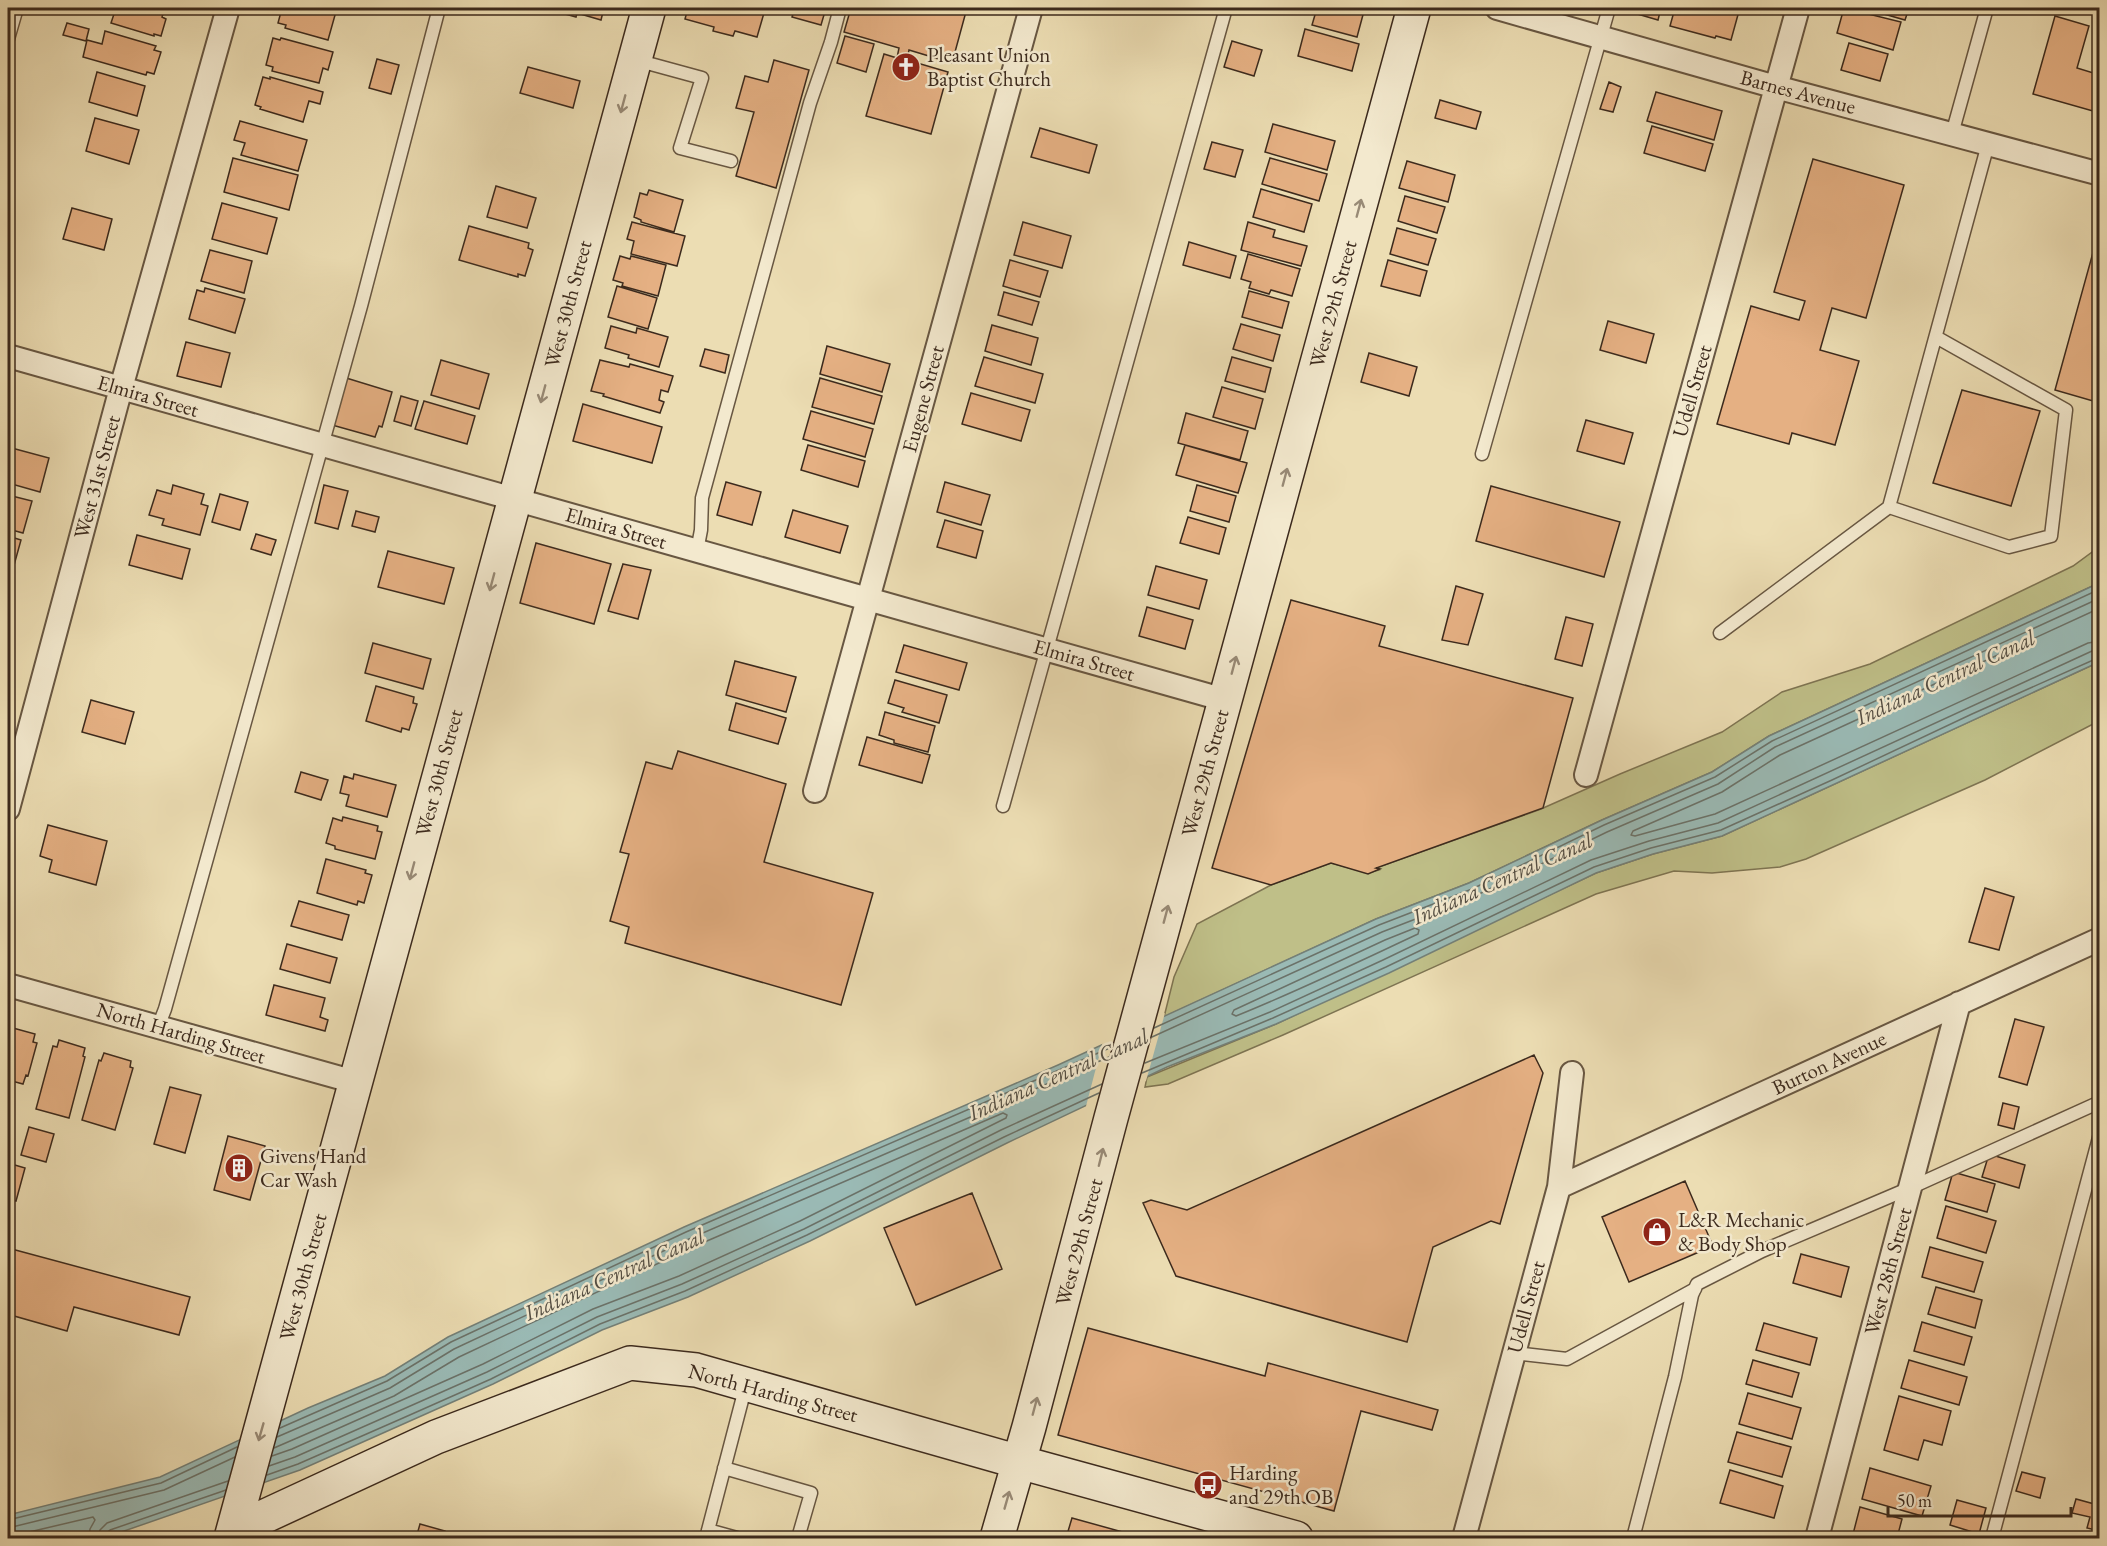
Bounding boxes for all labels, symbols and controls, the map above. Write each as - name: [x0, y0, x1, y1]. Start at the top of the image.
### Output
- place label: Pleasant Union Baptist Church: [927, 41, 1051, 92]
- church icon: Pleasant Union Baptist Church: [890, 51, 922, 83]
- street label: Barnes Avenue: [1738, 63, 1859, 120]
- one-way arrow: [616, 95, 628, 114]
- one-way arrow: [1354, 199, 1365, 218]
- street label: West 30th Street: [538, 237, 598, 371]
- street label: West 29th Street: [1303, 237, 1363, 371]
- street label: Udell Street: [1665, 341, 1718, 440]
- street label: Eugene Street: [895, 342, 950, 455]
- street label: Elmira Street: [94, 368, 202, 423]
- one-way arrow: [537, 384, 548, 403]
- street label: West 31st Street: [67, 412, 126, 542]
- one-way arrow: [1280, 468, 1291, 487]
- street label: Elmira Street: [562, 500, 670, 555]
- one-way arrow: [485, 572, 497, 591]
- water label: Indiana Central Canal: [1850, 623, 2040, 732]
- street label: Elmira Street: [1030, 632, 1138, 687]
- one-way arrow: [1229, 656, 1240, 675]
- street label: West 30th Street: [409, 706, 469, 840]
- street label: West 29th Street: [1175, 706, 1235, 840]
- water label: Indiana Central Canal: [1406, 825, 1598, 932]
- one-way arrow: [406, 861, 418, 880]
- one-way arrow: [1161, 905, 1173, 924]
- street label: North Harding Street: [94, 996, 269, 1070]
- water label: Indiana Central Canal: [962, 1021, 1154, 1128]
- street label: Burton Avenue: [1767, 1024, 1890, 1101]
- place label: Givens Hand Car Wash: [260, 1142, 367, 1193]
- one-way arrow: [1096, 1147, 1108, 1166]
- building icon: Givens Hand Car Wash: [223, 1152, 255, 1184]
- street label: West 29th Street: [1049, 1175, 1109, 1309]
- street label: West 28th Street: [1858, 1204, 1918, 1338]
- place label: L&R Mechanic & Body Shop: [1678, 1206, 1804, 1257]
- street label: West 30th Street: [273, 1210, 333, 1344]
- shop icon: L&R Mechanic & Body Shop: [1641, 1216, 1673, 1248]
- water label: Indiana Central Canal: [518, 1221, 710, 1328]
- street label: Udell Street: [1500, 1257, 1551, 1356]
- street label: North Harding Street: [685, 1357, 861, 1428]
- one-way arrow: [1029, 1397, 1041, 1416]
- one-way arrow: [254, 1422, 266, 1441]
- place label: Harding and 29th OB: [1229, 1459, 1333, 1510]
- bus stop icon: Harding and 29th OB: [1192, 1469, 1224, 1501]
- scale bar: [1888, 1480, 2071, 1518]
- text: 50 m: [1897, 1489, 1932, 1512]
- one-way arrow: [1002, 1491, 1014, 1510]

